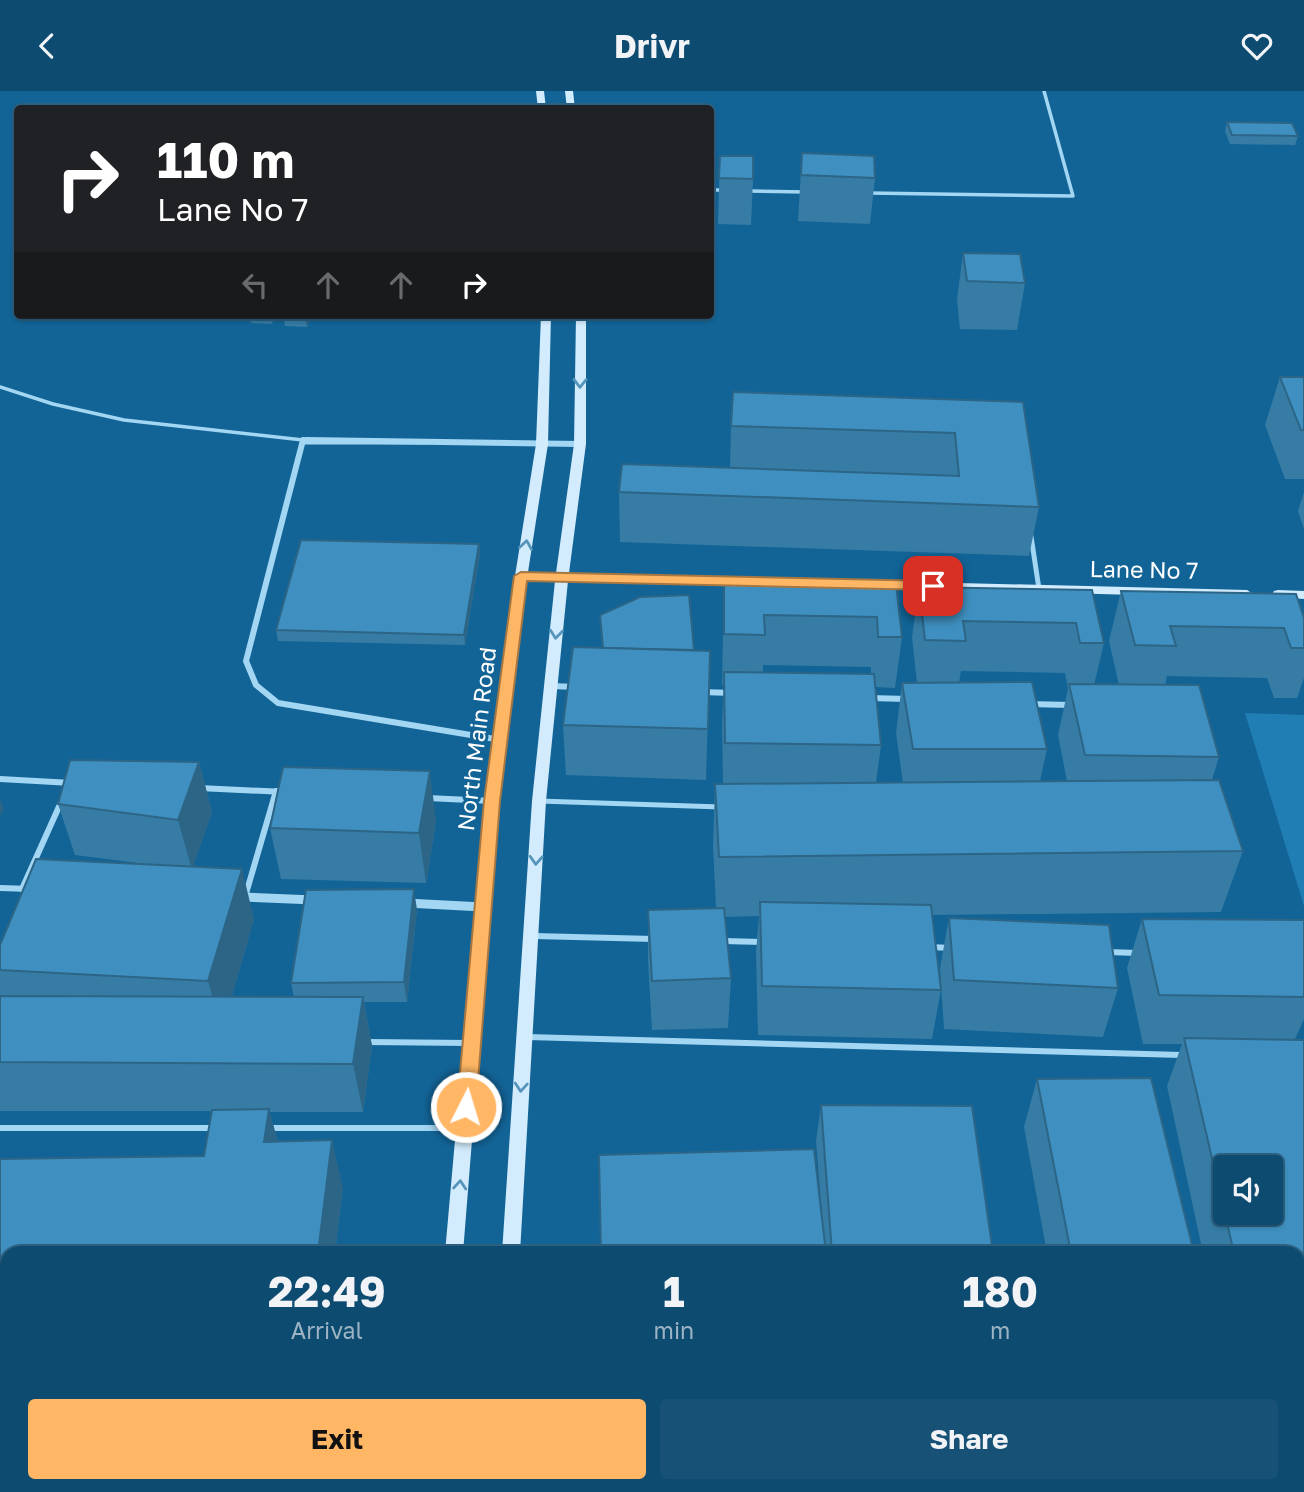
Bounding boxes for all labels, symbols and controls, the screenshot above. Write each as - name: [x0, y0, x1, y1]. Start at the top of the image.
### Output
- icon: back: [28, 27, 66, 65]
- text: Drivr: [614, 27, 690, 65]
- icon: heart: [1238, 27, 1276, 65]
- text: 110 m: [157, 130, 294, 189]
- icon: right: [42, 133, 133, 224]
- text: Lane No 7: [157, 190, 308, 228]
- icon: left: [236, 266, 274, 304]
- icon: ahead: [309, 266, 347, 304]
- icon: ahead: [382, 266, 420, 304]
- icon: right: [455, 266, 493, 304]
- one-way arrow: [572, 378, 588, 389]
- one-way arrow: [518, 539, 533, 550]
- street label: Lane No 7: [1089, 554, 1199, 584]
- pin: [903, 556, 963, 616]
- icon: arrive: [914, 567, 952, 605]
- one-way arrow: [549, 629, 564, 640]
- street label: North Main Road: [451, 645, 501, 832]
- one-way arrow: [528, 855, 543, 866]
- position arrow: [429, 1070, 503, 1144]
- one-way arrow: [514, 1082, 529, 1093]
- map controls: [1213, 1155, 1283, 1225]
- button: sound: [1213, 1155, 1283, 1225]
- one-way arrow: [452, 1179, 467, 1190]
- text: 22:49: [268, 1266, 386, 1316]
- text: 1: [663, 1266, 685, 1316]
- text: 180: [962, 1266, 1038, 1316]
- text: Arrival: [291, 1316, 363, 1344]
- text: min: [654, 1316, 694, 1344]
- text: m: [990, 1316, 1010, 1344]
- button: Exit: [28, 1399, 646, 1479]
- button: Share: [660, 1399, 1278, 1479]

